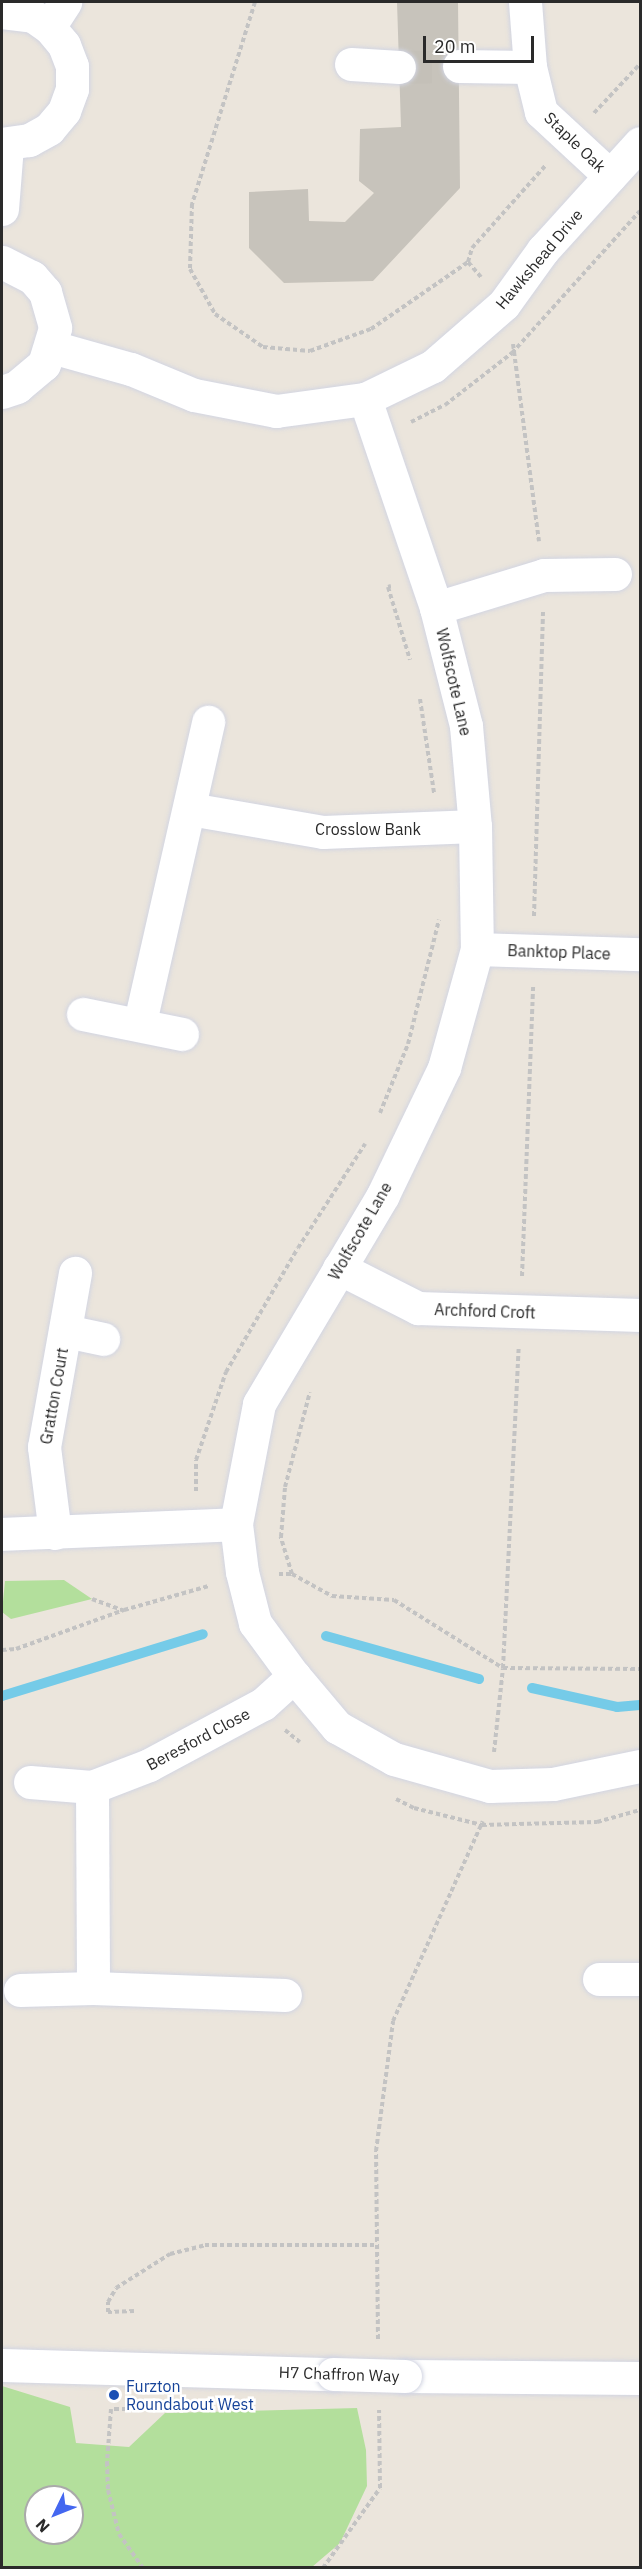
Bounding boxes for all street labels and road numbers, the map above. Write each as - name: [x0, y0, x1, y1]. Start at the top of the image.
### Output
- street label: Staple Oak: [540, 108, 610, 176]
- street label: Hawkshead Drive: [492, 205, 586, 313]
- street label: Wolfscote Lane: [432, 626, 476, 738]
- street label: Crosslow Bank: [315, 819, 421, 839]
- street label: Banktop Place: [507, 941, 611, 963]
- street label: Wolfscote Lane: [324, 1179, 396, 1283]
- street label: Archford Croft: [434, 1300, 536, 1322]
- street label: Gratton Court: [36, 1346, 72, 1446]
- street label: Beresford Close: [143, 1704, 253, 1774]
- street label: H7 Chaffron Way: [278, 2362, 400, 2386]

